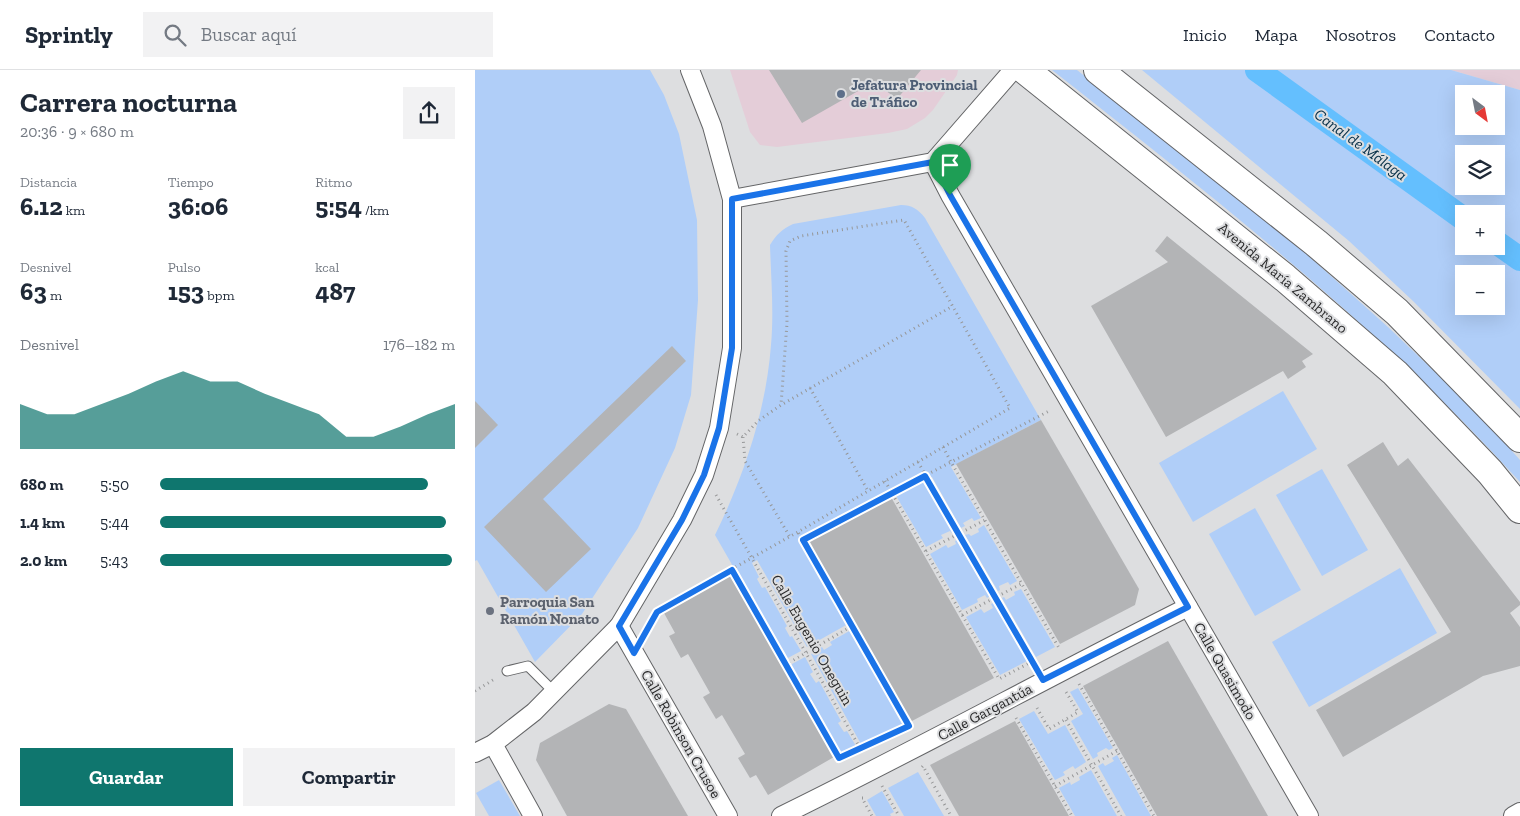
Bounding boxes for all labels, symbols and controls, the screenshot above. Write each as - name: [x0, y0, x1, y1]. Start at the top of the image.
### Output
- search box: [143, 12, 493, 57]
- text: Sprintly: [25, 20, 113, 49]
- icon: search: [161, 21, 189, 49]
- text: Buscar aquí: [201, 23, 297, 46]
- text: Inicio: [1183, 24, 1227, 46]
- text: Mapa: [1255, 24, 1298, 46]
- text: Nosotros: [1326, 24, 1396, 46]
- text: Contacto: [1424, 24, 1495, 46]
- place label: Jefatura Provincial de Tráfico: [851, 76, 978, 111]
- north arrow: [1455, 85, 1505, 135]
- map controls: [1455, 85, 1505, 315]
- text: Carrera nocturna: [20, 86, 237, 119]
- button: share: [403, 87, 455, 139]
- marker: Jefatura Provincial de Tráfico: [835, 88, 847, 100]
- water label: Canal de Málaga: [1311, 104, 1411, 184]
- text: 20:36 · 9 × 680 m: [20, 122, 134, 141]
- pin: [929, 144, 971, 195]
- button: layers: [1455, 145, 1505, 195]
- icon: arrive: [936, 151, 964, 179]
- text: Distancia: [20, 174, 77, 191]
- text: Tiempo: [168, 174, 214, 191]
- text: Ritmo: [315, 174, 352, 191]
- text: 6.12: [20, 191, 63, 221]
- text: 36:06: [168, 191, 228, 221]
- text: 5:54: [315, 191, 362, 221]
- text: km: [63, 202, 85, 219]
- text: /km: [362, 202, 389, 219]
- button: +: [1455, 205, 1505, 255]
- street label: Avenida María Zambrano: [1215, 219, 1352, 338]
- text: Desnivel: [20, 259, 72, 276]
- text: Pulso: [168, 259, 201, 276]
- text: kcal: [315, 259, 339, 276]
- button: −: [1455, 265, 1505, 315]
- text: 63: [20, 276, 47, 306]
- text: 153: [168, 276, 204, 306]
- text: 487: [315, 276, 355, 306]
- text: m: [47, 287, 62, 304]
- text: bpm: [204, 287, 235, 304]
- text: Desnivel: [20, 335, 79, 354]
- text: 176–182 m: [383, 335, 455, 354]
- text: 680 m: [20, 475, 63, 494]
- text: 5:50: [100, 475, 129, 494]
- text: 1.4 km: [20, 513, 65, 532]
- text: 5:44: [100, 513, 129, 532]
- text: 2.0 km: [20, 551, 67, 570]
- text: 5:43: [100, 551, 128, 570]
- street label: Calle Eugenio Oneguin: [767, 572, 857, 709]
- place label: Parroquia San Ramón Nonato: [500, 593, 599, 628]
- marker: Parroquia San Ramón Nonato: [484, 605, 496, 617]
- street label: Calle Quasimodo: [1190, 619, 1260, 723]
- street label: Calle Robinson Crusoe: [637, 667, 725, 801]
- street label: Calle Gargantúa: [935, 680, 1035, 744]
- button: Guardar: [20, 748, 233, 806]
- button: Compartir: [243, 748, 455, 806]

